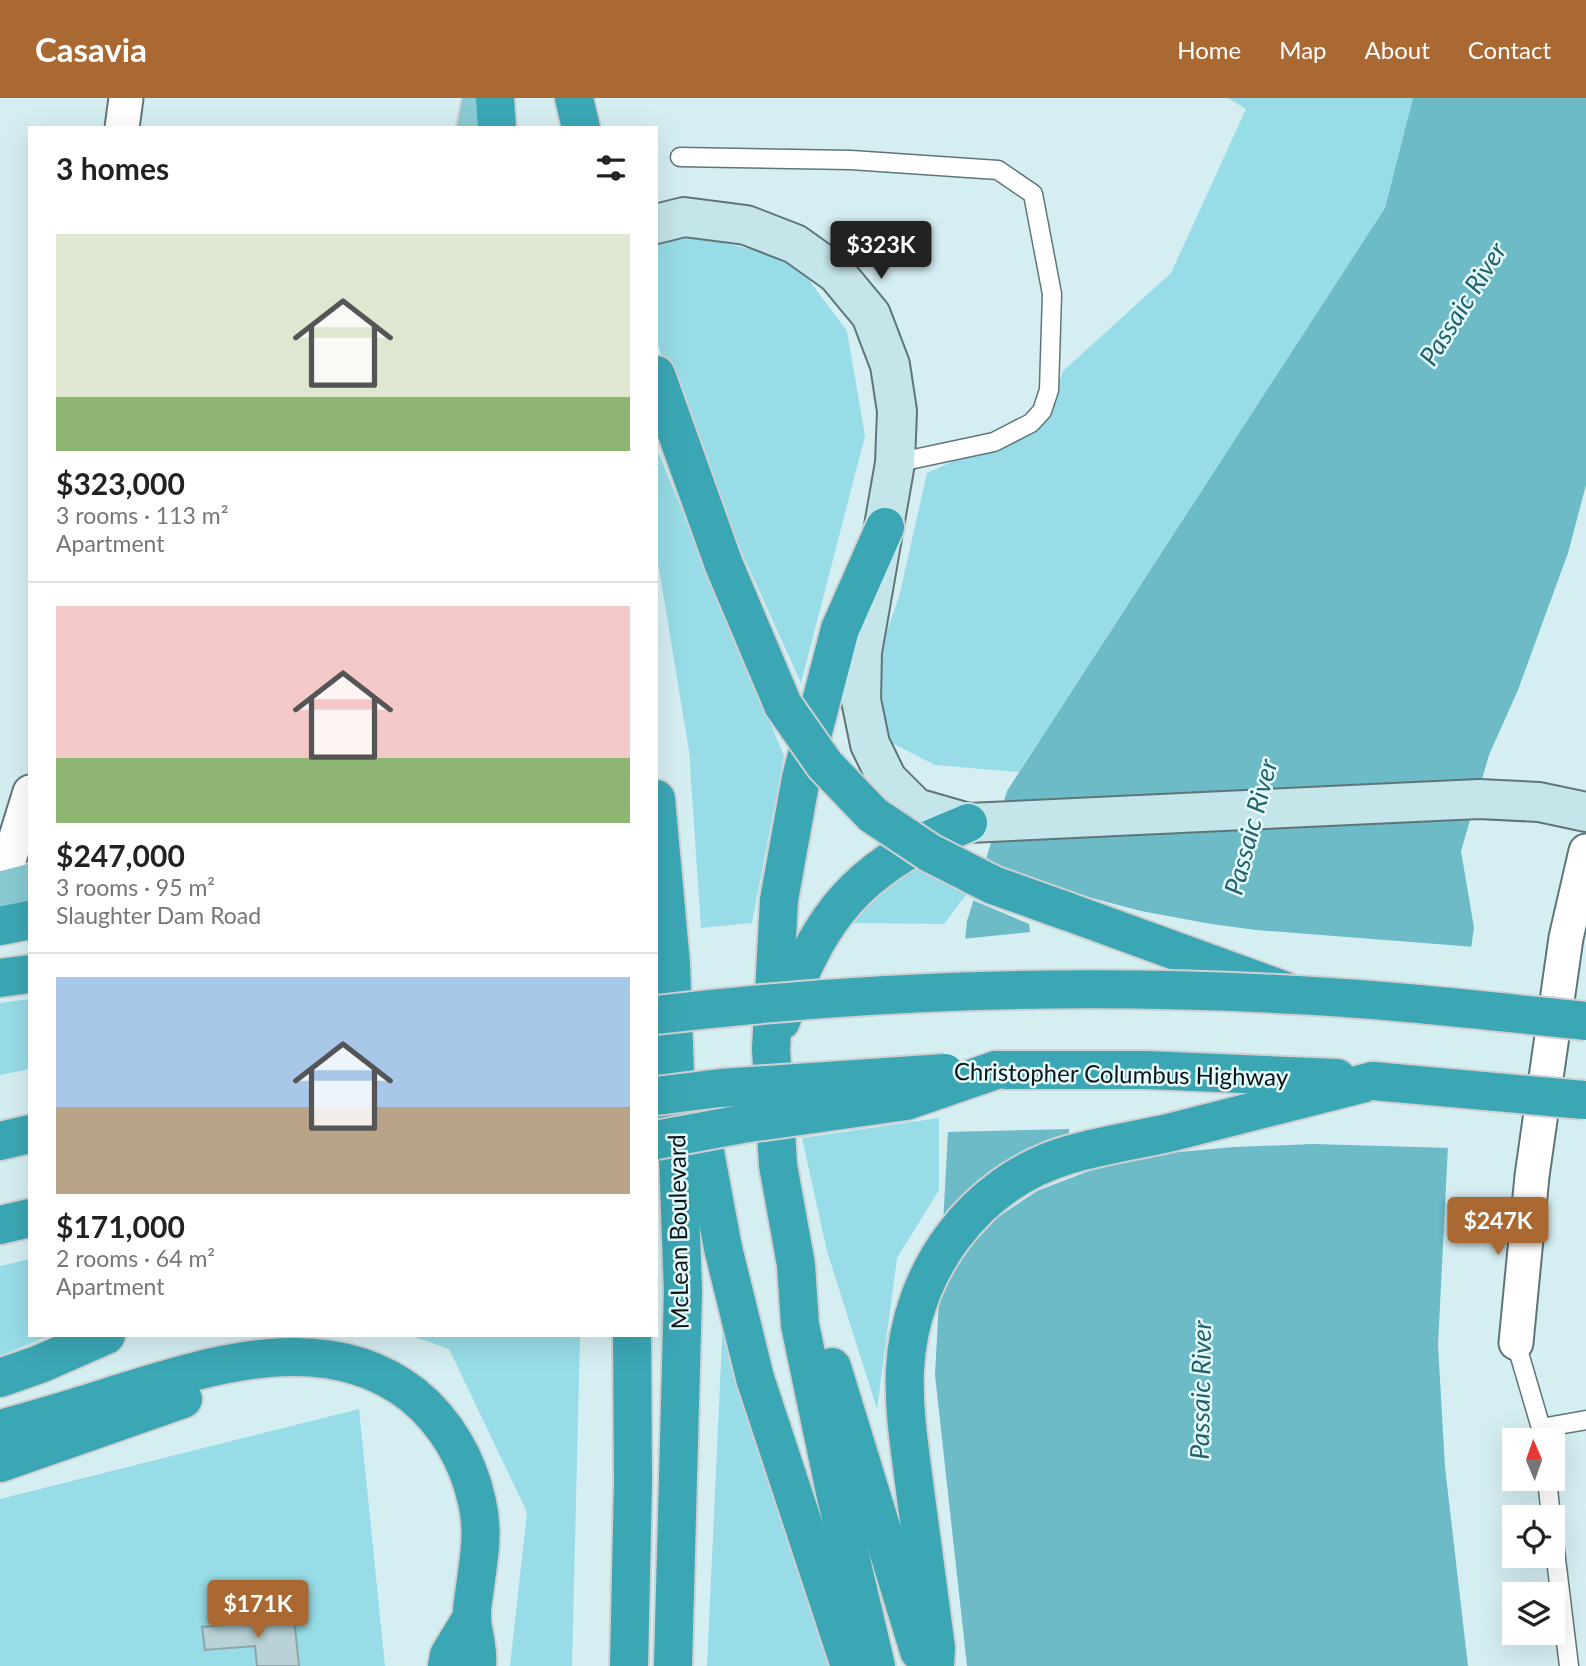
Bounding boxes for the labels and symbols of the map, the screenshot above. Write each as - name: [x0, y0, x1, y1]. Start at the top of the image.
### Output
- pin: $323K: [832, 222, 930, 281]
- water label: Passaic River: [1412, 235, 1513, 371]
- water label: Passaic River: [1217, 754, 1284, 898]
- street label: Christopher Columbus Highway: [954, 1056, 1289, 1091]
- street label: McLean Boulevard: [661, 1134, 694, 1330]
- pin: $247K: [1449, 1198, 1547, 1257]
- water label: Passaic River: [1183, 1319, 1217, 1460]
- north arrow: [1502, 1428, 1564, 1491]
- pin: $171K: [209, 1580, 307, 1640]

